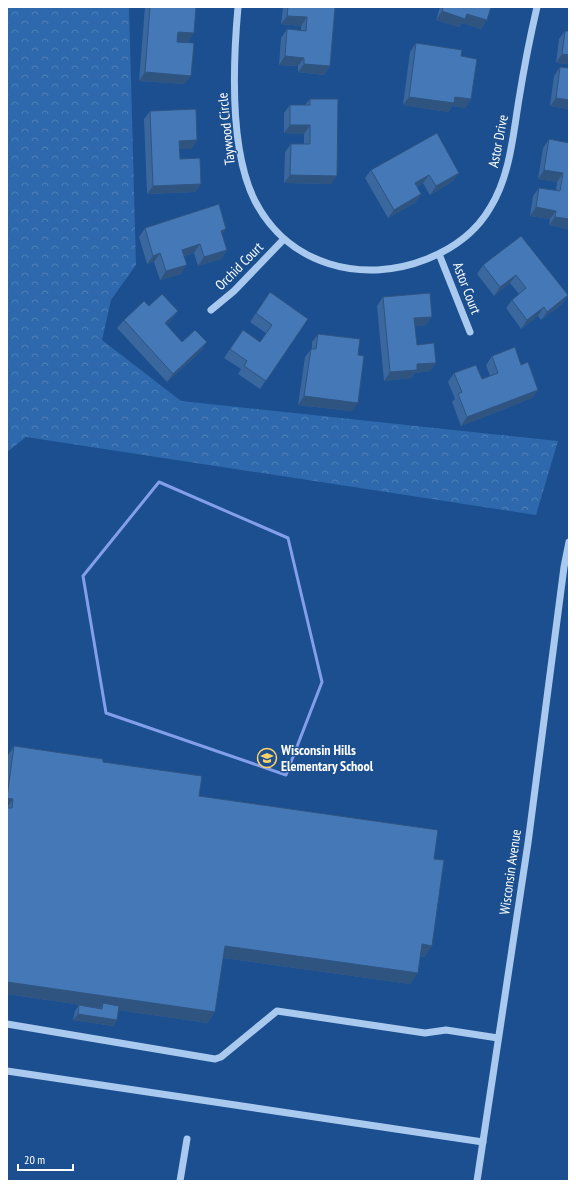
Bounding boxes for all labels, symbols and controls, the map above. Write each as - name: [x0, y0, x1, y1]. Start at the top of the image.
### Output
- street label: Taywood Circle: [213, 92, 239, 166]
- street label: Astor Drive: [484, 113, 512, 169]
- street label: Orchid Court: [211, 238, 267, 294]
- street label: Astor Court: [449, 260, 485, 317]
- place label: Wisconsin Hills Elementary School: [280, 741, 374, 775]
- school or university icon: Wisconsin Hills Elementary School: [256, 747, 278, 769]
- street label: Wisconsin Avenue: [495, 828, 525, 916]
- scale bar: [18, 1146, 73, 1172]
- text: 20 m: [24, 1152, 45, 1167]

